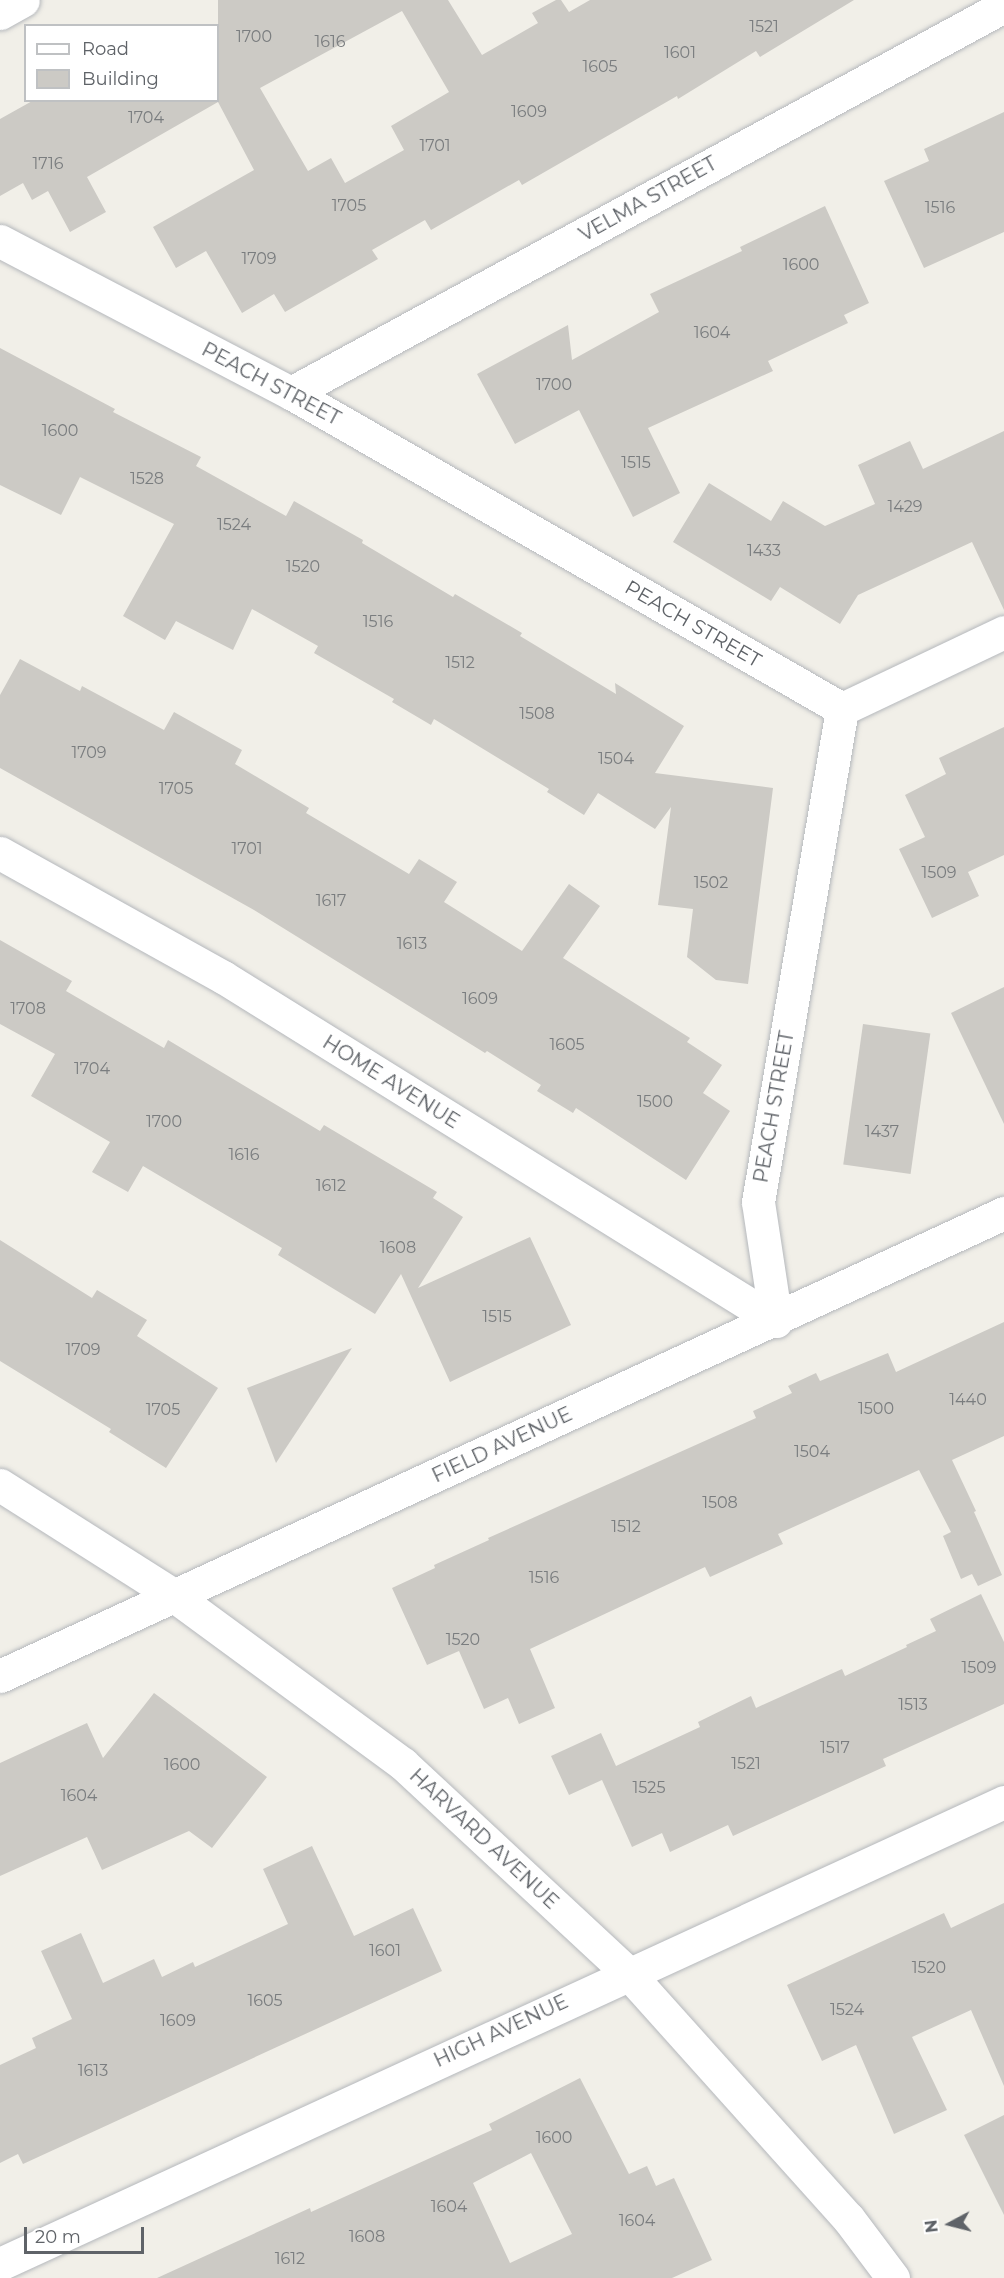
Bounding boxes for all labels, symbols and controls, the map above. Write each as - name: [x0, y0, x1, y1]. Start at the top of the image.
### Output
- house number: 1521: [749, 17, 779, 37]
- legend: [24, 24, 219, 102]
- house number: 1700: [236, 27, 272, 47]
- house number: 1616: [314, 32, 346, 52]
- text: Road: [82, 38, 129, 60]
- house number: 1601: [664, 43, 696, 63]
- house number: 1605: [582, 57, 618, 77]
- text: Building: [82, 68, 159, 90]
- house number: 1609: [511, 102, 547, 122]
- house number: 1704: [128, 108, 164, 128]
- house number: 1701: [419, 136, 451, 156]
- street label: VELMA STREET: [575, 151, 721, 247]
- house number: 1716: [33, 154, 63, 174]
- house number: 1705: [332, 196, 366, 216]
- house number: 1516: [925, 198, 955, 218]
- house number: 1709: [241, 249, 277, 269]
- house number: 1600: [783, 255, 819, 275]
- house number: 1604: [694, 323, 730, 343]
- street label: PEACH STREET: [198, 337, 344, 431]
- house number: 1700: [536, 375, 572, 395]
- house number: 1600: [42, 421, 78, 441]
- house number: 1515: [621, 453, 651, 473]
- house number: 1528: [130, 469, 164, 489]
- house number: 1429: [887, 497, 923, 517]
- house number: 1524: [217, 515, 251, 535]
- house number: 1433: [747, 541, 781, 561]
- house number: 1520: [286, 557, 320, 577]
- street label: PEACH STREET: [620, 575, 766, 673]
- house number: 1516: [363, 612, 393, 632]
- house number: 1512: [445, 653, 475, 673]
- house number: 1508: [519, 704, 555, 724]
- house number: 1709: [71, 743, 107, 763]
- house number: 1504: [598, 749, 634, 769]
- house number: 1705: [159, 779, 193, 799]
- house number: 1701: [231, 839, 263, 859]
- house number: 1509: [921, 863, 957, 883]
- house number: 1502: [694, 873, 728, 893]
- house number: 1617: [316, 891, 346, 911]
- house number: 1613: [397, 934, 427, 954]
- house number: 1609: [462, 989, 498, 1009]
- house number: 1708: [10, 999, 46, 1019]
- street label: PEACH STREET: [749, 1029, 799, 1185]
- street label: HOME AVENUE: [318, 1030, 464, 1134]
- house number: 1605: [549, 1035, 585, 1055]
- house number: 1704: [74, 1059, 110, 1079]
- house number: 1500: [637, 1092, 673, 1112]
- house number: 1700: [146, 1112, 182, 1132]
- house number: 1437: [865, 1122, 899, 1142]
- house number: 1616: [228, 1145, 260, 1165]
- house number: 1612: [316, 1176, 346, 1196]
- house number: 1608: [380, 1238, 416, 1258]
- house number: 1515: [482, 1307, 512, 1327]
- house number: 1709: [65, 1340, 101, 1360]
- house number: 1440: [949, 1390, 987, 1410]
- house number: 1500: [858, 1399, 894, 1419]
- house number: 1705: [146, 1400, 180, 1420]
- street label: FIELD AVENUE: [428, 1402, 576, 1488]
- house number: 1504: [794, 1442, 830, 1462]
- house number: 1508: [702, 1493, 738, 1513]
- house number: 1512: [611, 1517, 641, 1537]
- house number: 1516: [529, 1568, 559, 1588]
- house number: 1520: [446, 1630, 480, 1650]
- house number: 1509: [961, 1658, 997, 1678]
- house number: 1513: [898, 1695, 928, 1715]
- house number: 1517: [820, 1738, 850, 1758]
- house number: 1521: [731, 1754, 761, 1774]
- house number: 1600: [164, 1755, 200, 1775]
- street label: HARVARD AVENUE: [405, 1764, 563, 1914]
- house number: 1525: [633, 1778, 665, 1798]
- house number: 1604: [61, 1786, 97, 1806]
- house number: 1601: [369, 1941, 401, 1961]
- house number: 1520: [912, 1958, 946, 1978]
- street label: HIGH AVENUE: [430, 1989, 572, 2073]
- house number: 1605: [247, 1991, 283, 2011]
- house number: 1524: [830, 2000, 864, 2020]
- house number: 1609: [160, 2011, 196, 2031]
- house number: 1613: [78, 2061, 108, 2081]
- house number: 1600: [536, 2128, 572, 2148]
- north arrow: [920, 2194, 980, 2254]
- house number: 1604: [431, 2197, 467, 2217]
- house number: 1604: [619, 2211, 655, 2231]
- scale bar: [27, 2215, 147, 2253]
- text: N: [921, 2219, 942, 2234]
- text: 20 m: [35, 2226, 81, 2248]
- house number: 1608: [349, 2227, 385, 2247]
- house number: 1612: [275, 2249, 305, 2269]

